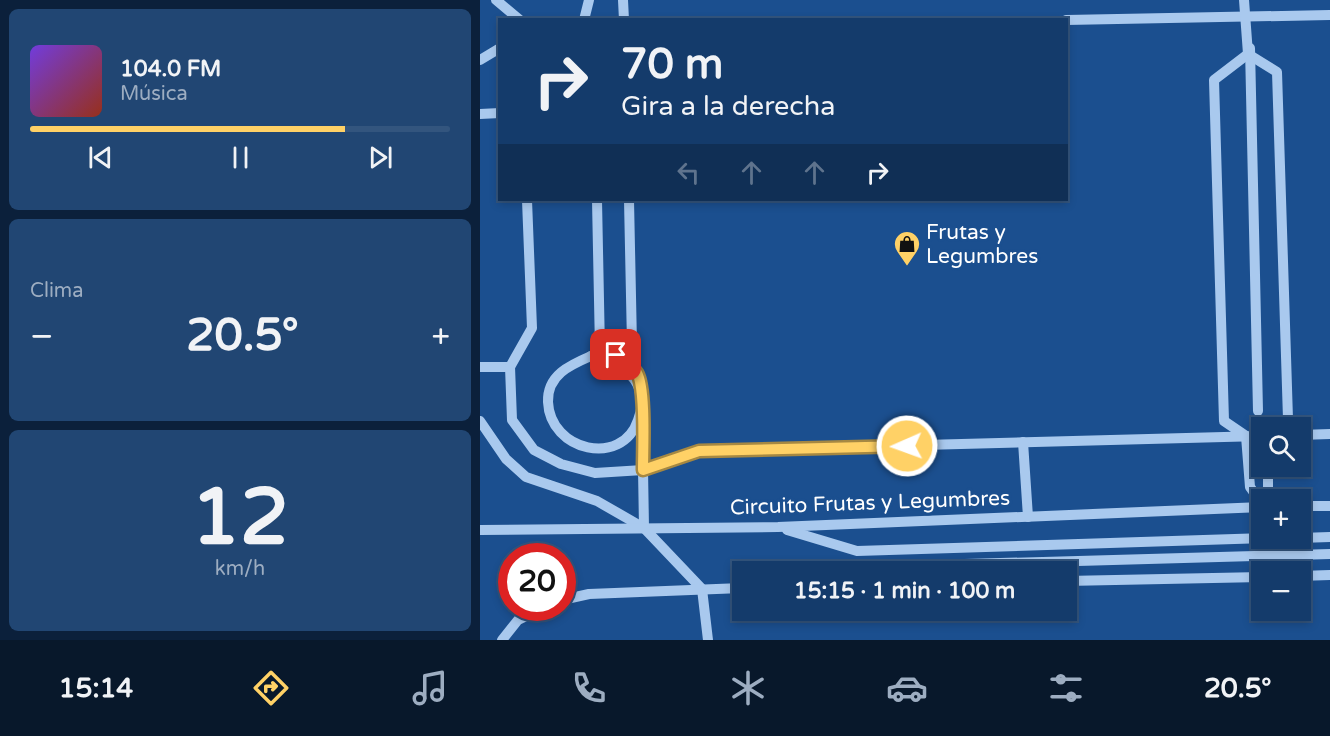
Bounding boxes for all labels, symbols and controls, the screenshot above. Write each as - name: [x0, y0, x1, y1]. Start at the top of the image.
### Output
- text: 70 m: [621, 39, 723, 90]
- icon: right: [522, 42, 600, 120]
- text: 104.0 FM: [120, 56, 221, 82]
- text: Música: [120, 82, 188, 106]
- text: Gira a la derecha: [621, 90, 835, 123]
- icon: previous: [84, 141, 117, 174]
- icon: pause: [224, 141, 257, 174]
- icon: next: [364, 141, 397, 174]
- icon: left: [672, 156, 705, 189]
- icon: ahead: [735, 156, 768, 189]
- icon: ahead: [798, 156, 831, 189]
- icon: right: [861, 156, 894, 189]
- place label: Frutas y Legumbres: [926, 220, 1038, 269]
- shop icon: Frutas y Legumbres: [892, 229, 922, 267]
- text: Clima: [30, 279, 83, 303]
- text: 20.5°: [186, 309, 299, 363]
- text: −: [30, 317, 54, 356]
- text: +: [431, 317, 450, 356]
- pin: [590, 329, 641, 380]
- icon: arrive: [599, 338, 632, 371]
- position arrow: [875, 414, 939, 478]
- map controls: [1251, 417, 1311, 621]
- button: search: [1251, 417, 1311, 477]
- text: 12: [191, 471, 289, 565]
- street label: Circuito Frutas y Legumbres: [730, 486, 1010, 520]
- button: +: [1251, 489, 1311, 549]
- speed limit sign: 20: [498, 543, 576, 621]
- text: km/h: [215, 557, 265, 581]
- button: −: [1251, 561, 1311, 621]
- text: 15:15 · 1 min · 100 m: [794, 578, 1015, 604]
- icon: directions: [250, 667, 292, 709]
- icon: music: [409, 667, 451, 709]
- icon: phone: [568, 667, 610, 709]
- icon: climate: [727, 667, 769, 709]
- icon: car: [886, 667, 928, 709]
- icon: filters: [1045, 667, 1087, 709]
- text: 15:14: [58, 672, 133, 705]
- text: 20.5°: [1204, 672, 1271, 705]

